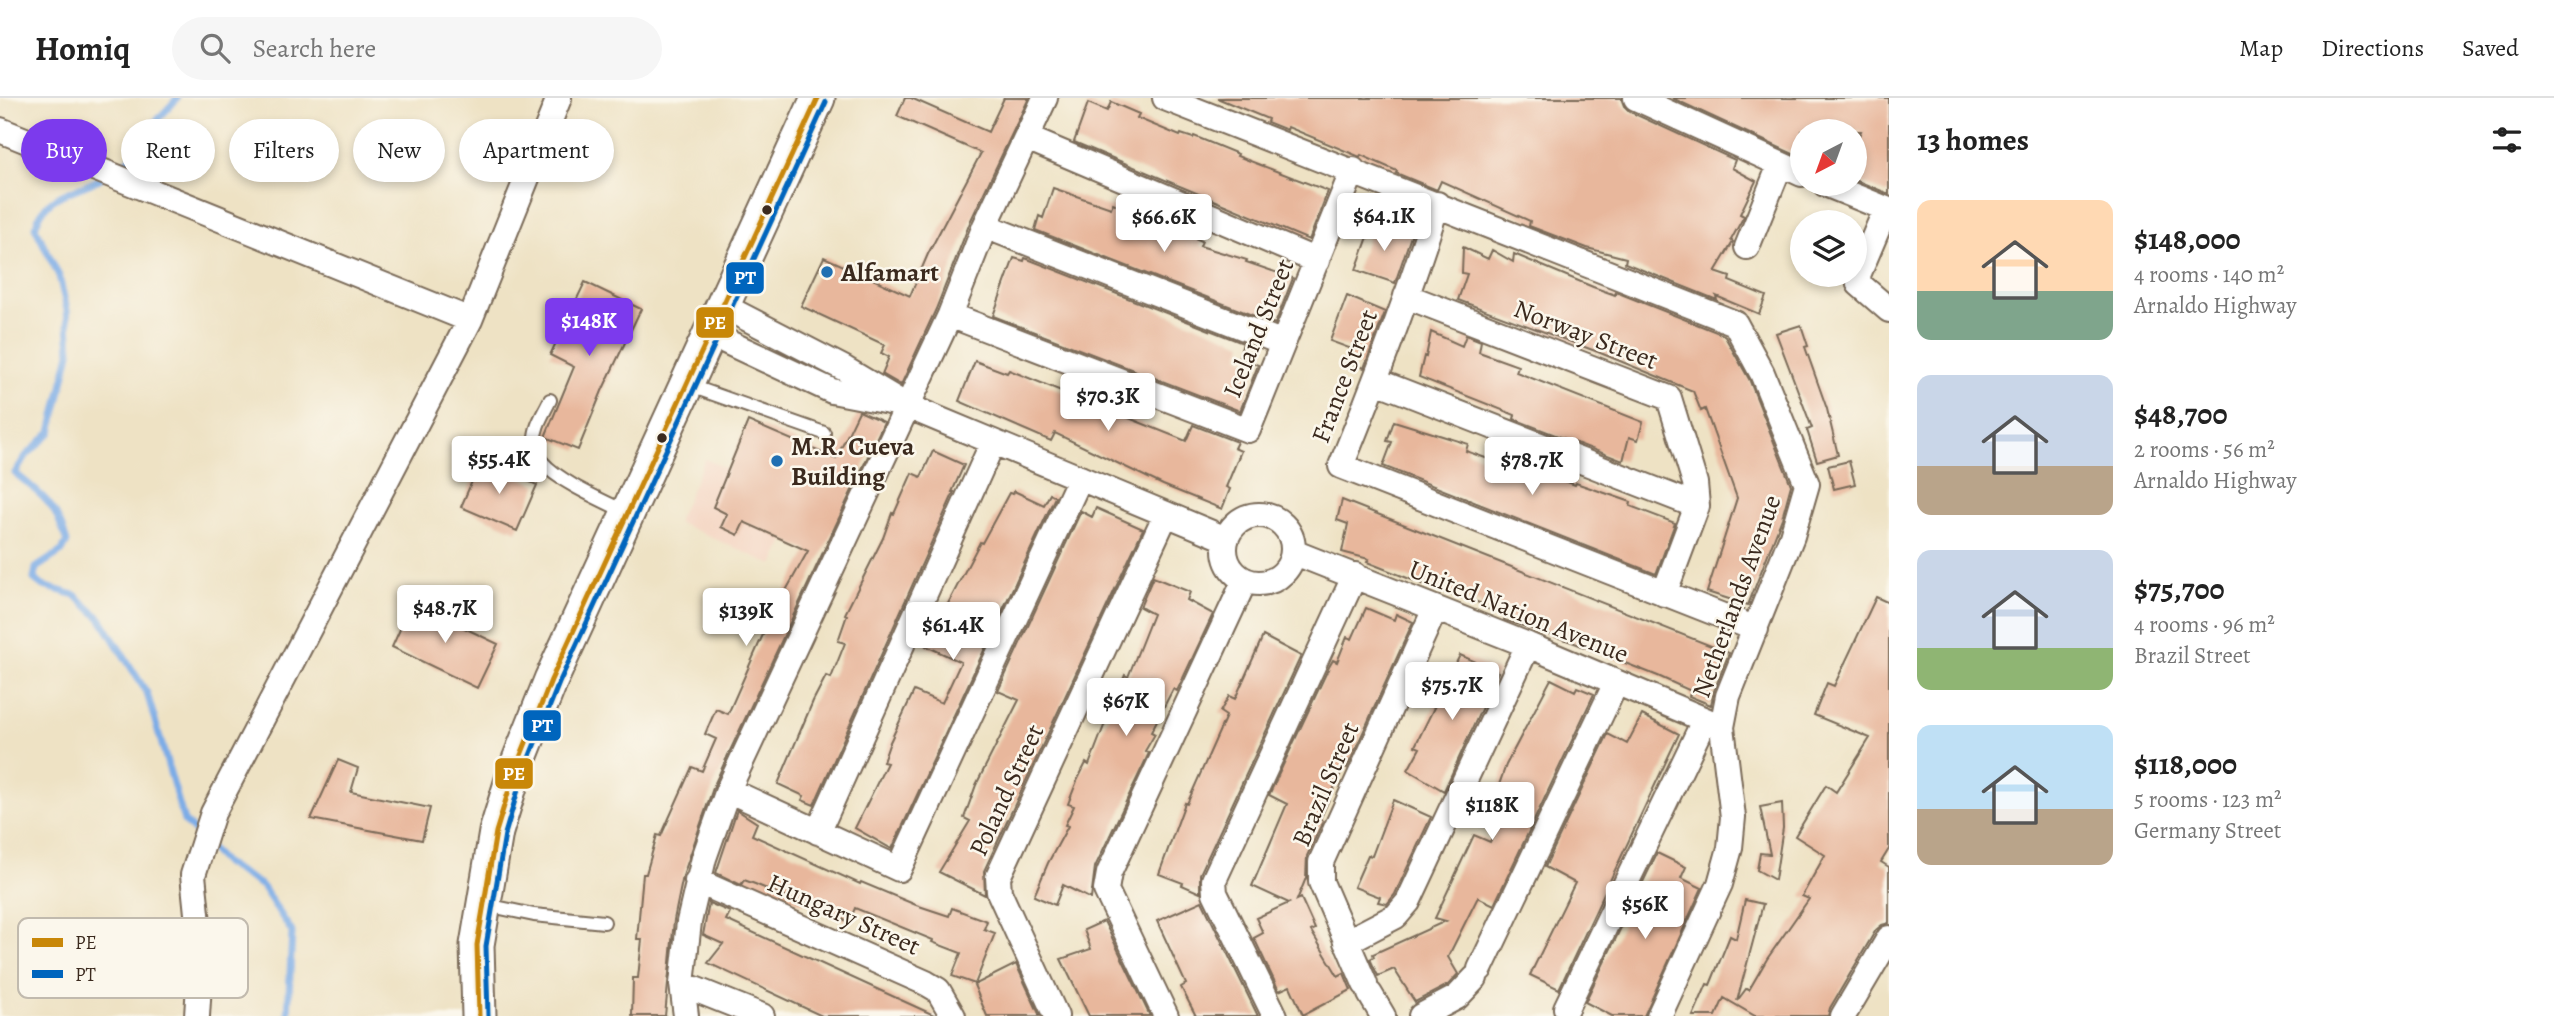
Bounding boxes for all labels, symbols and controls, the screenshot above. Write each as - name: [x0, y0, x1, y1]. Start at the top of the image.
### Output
- search box: [172, 17, 662, 80]
- text: Homiq: [35, 26, 130, 71]
- icon: search: [196, 29, 234, 67]
- text: Search here: [252, 31, 376, 66]
- text: Map: [2239, 32, 2283, 64]
- text: Directions: [2321, 32, 2424, 64]
- text: Saved: [2462, 32, 2519, 64]
- chip: Buy: [21, 119, 107, 182]
- chip: Rent: [121, 119, 215, 182]
- chip: Filters: [229, 119, 339, 182]
- chip: New: [353, 119, 445, 182]
- chip: Apartment: [459, 119, 614, 182]
- north arrow: [1790, 119, 1867, 196]
- map controls: [1790, 119, 1867, 287]
- text: 13 homes: [1917, 120, 2029, 160]
- icon: filters: [2488, 121, 2526, 159]
- pin: $66.6K: [1107, 194, 1221, 254]
- pin: $64.1K: [1327, 194, 1441, 253]
- text: $64.1K: [1353, 200, 1415, 231]
- text: $66.6K: [1132, 201, 1196, 232]
- unlabelled marker: [760, 203, 774, 217]
- button: layers: [1790, 210, 1867, 287]
- text: $148,000: [2134, 219, 2241, 259]
- icon: home: [1973, 228, 2057, 312]
- street label: Iceland Street: [1215, 253, 1302, 403]
- place label: Alfamart: [840, 255, 939, 290]
- text: 4 rooms · 140 m²: [2134, 259, 2284, 290]
- line badge: PT: [725, 261, 765, 295]
- marker: Alfamart: [819, 264, 835, 280]
- text: PT: [734, 265, 756, 291]
- text: Arnaldo Highway: [2134, 290, 2296, 321]
- street label: Norway Street: [1509, 291, 1663, 378]
- pin: $148K: [540, 299, 638, 358]
- street label: France Street: [1303, 304, 1386, 448]
- text: $148K: [561, 305, 617, 336]
- line badge: PE: [695, 306, 735, 339]
- text: PE: [704, 310, 726, 336]
- pin: $70.3K: [1051, 374, 1165, 433]
- text: $70.3K: [1076, 380, 1140, 411]
- text: $48,700: [2134, 394, 2228, 434]
- icon: home: [1973, 403, 2057, 487]
- place label: M.R. Cueva Building: [791, 429, 915, 494]
- unlabelled marker: [655, 431, 669, 445]
- text: 2 rooms · 56 m²: [2134, 434, 2275, 465]
- pin: $55.4K: [442, 436, 556, 496]
- pin: $78.7K: [1475, 438, 1589, 497]
- text: $55.4K: [468, 443, 530, 474]
- text: $78.7K: [1501, 444, 1563, 475]
- marker: M.R. Cueva Building: [769, 453, 785, 469]
- text: Arnaldo Highway: [2134, 465, 2296, 496]
- street label: Netherlands Avenue: [1683, 490, 1789, 703]
- street label: United Nation Avenue: [1404, 551, 1634, 672]
- text: $75,700: [2134, 569, 2225, 609]
- icon: home: [1973, 578, 2057, 662]
- pin: $48.7K: [388, 586, 502, 645]
- pin: $139K: [697, 588, 795, 648]
- text: $48.7K: [413, 592, 477, 623]
- text: $139K: [719, 595, 773, 626]
- pin: $61.4K: [896, 602, 1010, 662]
- text: $61.4K: [922, 609, 984, 640]
- text: 4 rooms · 96 m²: [2134, 609, 2275, 640]
- text: Brazil Street: [2134, 640, 2251, 671]
- pin: $75.7K: [1395, 662, 1509, 722]
- text: $75.7K: [1421, 669, 1483, 700]
- pin: $67K: [1085, 678, 1167, 738]
- text: $67K: [1103, 685, 1149, 716]
- line badge: PT: [522, 709, 562, 742]
- text: PT: [531, 713, 553, 739]
- street label: Brazil Street: [1284, 716, 1367, 852]
- street label: Poland Street: [961, 718, 1052, 862]
- text: $118,000: [2134, 744, 2237, 784]
- icon: home: [1973, 753, 2057, 837]
- line badge: PE: [494, 757, 534, 790]
- text: PE: [503, 761, 525, 787]
- pin: $118K: [1443, 782, 1541, 842]
- text: 5 rooms · 123 m²: [2134, 784, 2282, 815]
- text: $118K: [1465, 789, 1519, 820]
- text: Germany Street: [2134, 815, 2281, 846]
- street label: Hungary Street: [762, 865, 926, 964]
- pin: $56K: [1604, 882, 1686, 941]
- text: $56K: [1622, 888, 1668, 919]
- legend: [18, 918, 248, 998]
- text: PE: [75, 930, 97, 956]
- text: PT: [75, 962, 96, 988]

